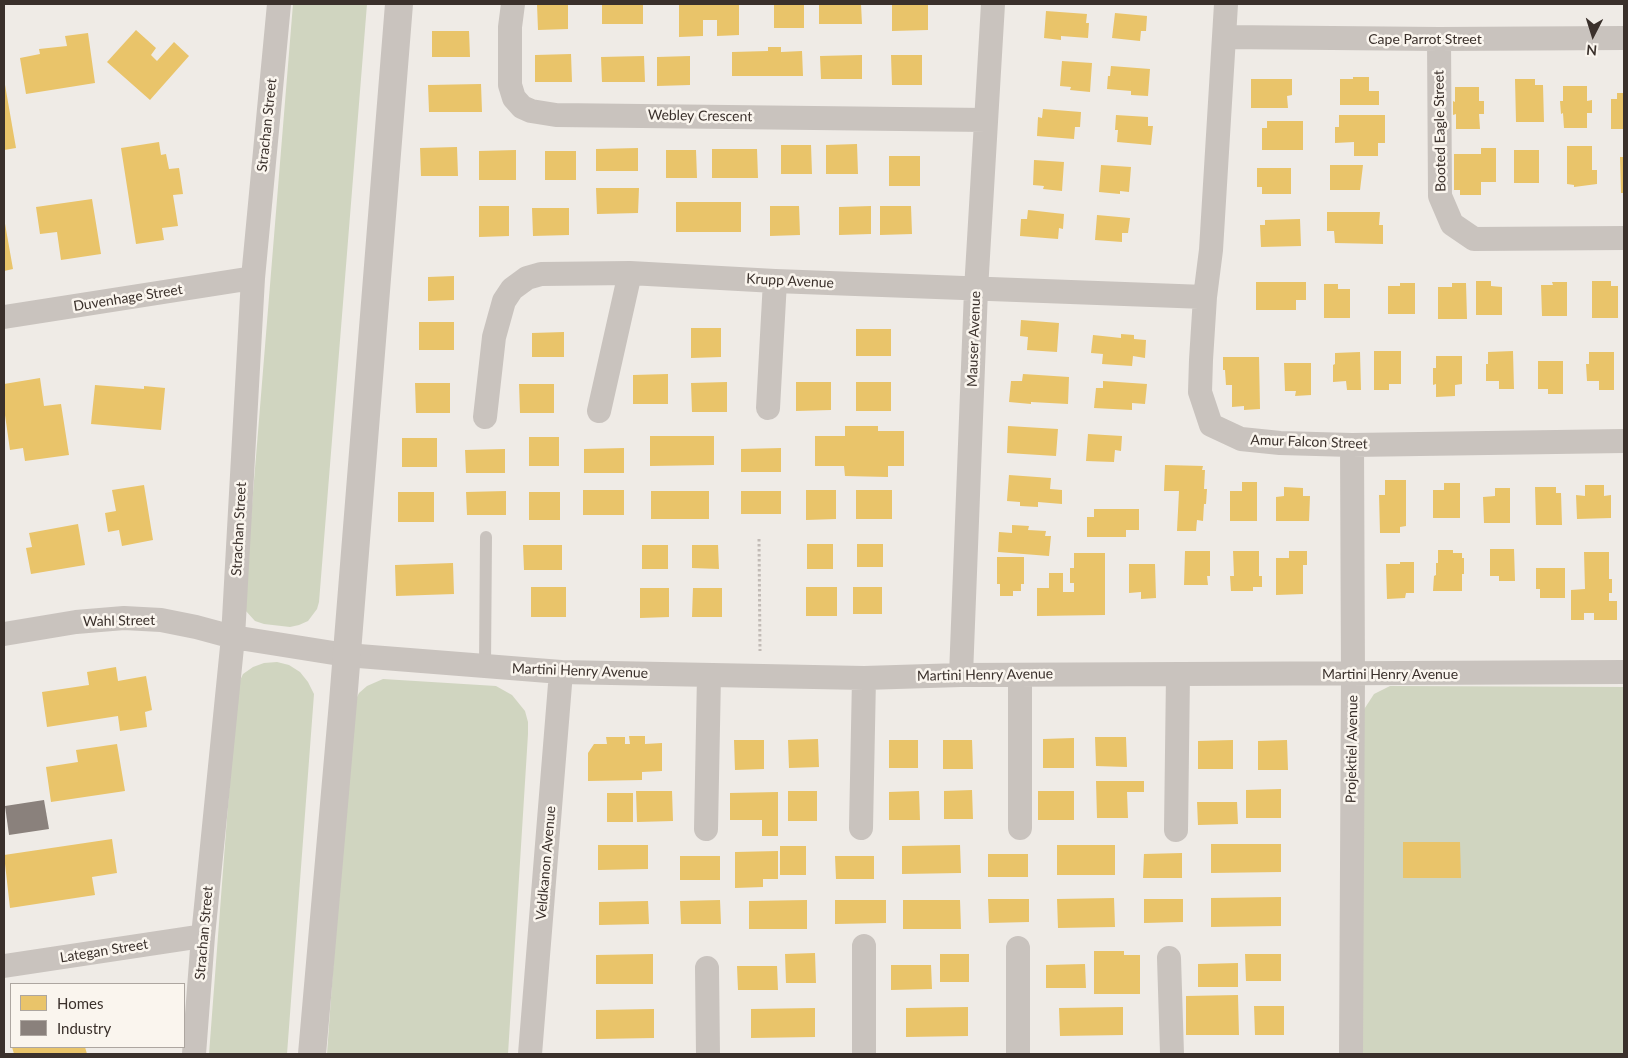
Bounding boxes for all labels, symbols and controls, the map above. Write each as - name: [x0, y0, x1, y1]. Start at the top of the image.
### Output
- north arrow: [1568, 10, 1618, 60]
- street label: Cape Parrot Street: [1368, 31, 1482, 47]
- text: N: [1586, 42, 1598, 59]
- street label: Booted Eagle Street: [1431, 70, 1449, 192]
- street label: Strachan Street: [254, 77, 280, 173]
- street label: Webley Crescent: [648, 107, 752, 125]
- street label: Krupp Avenue: [746, 270, 834, 292]
- street label: Duvenhage Street: [72, 281, 184, 315]
- street label: Mauser Avenue: [964, 291, 984, 387]
- street label: Amur Falcon Street: [1250, 432, 1368, 452]
- street label: Strachan Street: [228, 482, 250, 576]
- street label: Wahl Street: [83, 612, 155, 630]
- street label: Martini Henry Avenue: [512, 660, 648, 682]
- street label: Martini Henry Avenue: [917, 665, 1053, 685]
- street label: Martini Henry Avenue: [1322, 666, 1458, 682]
- street label: Projektiel Avenue: [1343, 695, 1361, 803]
- street label: Veldkanon Avenue: [533, 805, 559, 921]
- street label: Strachan Street: [192, 885, 216, 981]
- street label: Lategan Street: [59, 936, 149, 966]
- legend: [10, 983, 185, 1048]
- text: Homes: [57, 994, 103, 1012]
- text: Industry: [57, 1019, 111, 1037]

